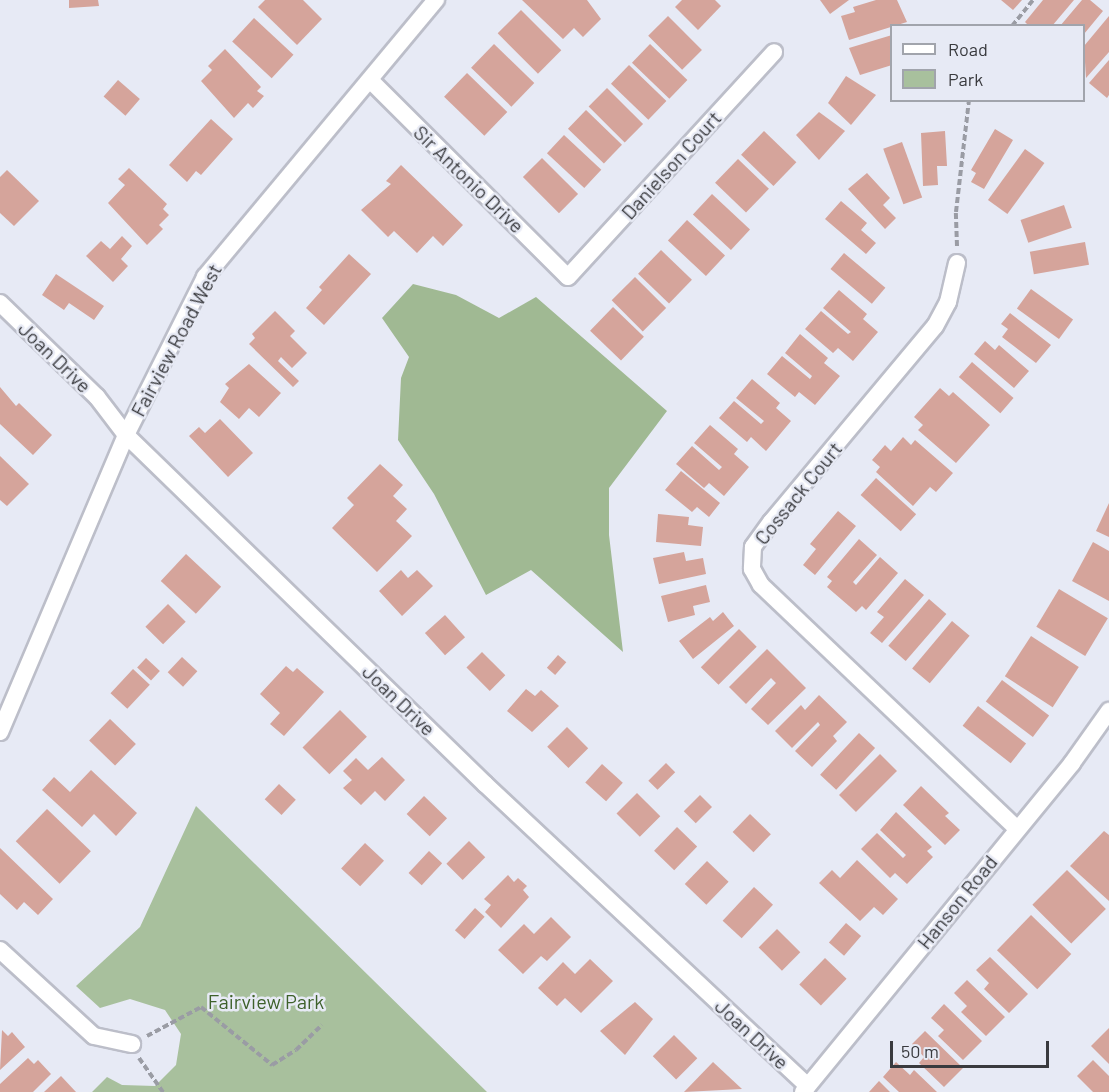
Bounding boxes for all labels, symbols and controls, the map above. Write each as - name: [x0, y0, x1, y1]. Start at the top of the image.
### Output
- legend: [890, 24, 1085, 102]
- text: Road: [948, 38, 988, 60]
- text: Park: [948, 68, 983, 90]
- street label: Danielson Court: [616, 106, 726, 224]
- street label: Sir Antonio Drive: [409, 120, 529, 238]
- street label: Fairview Road West: [126, 260, 226, 420]
- street label: Joan Drive: [14, 316, 96, 398]
- street label: Cossack Court: [749, 437, 847, 549]
- street label: Joan Drive: [358, 659, 440, 741]
- street label: Hanson Road: [912, 850, 1002, 954]
- park label: Fairview Park: [208, 989, 324, 1013]
- street label: Joan Drive: [710, 994, 794, 1074]
- scale bar: [893, 1029, 1052, 1067]
- text: 50 m: [901, 1040, 939, 1062]

